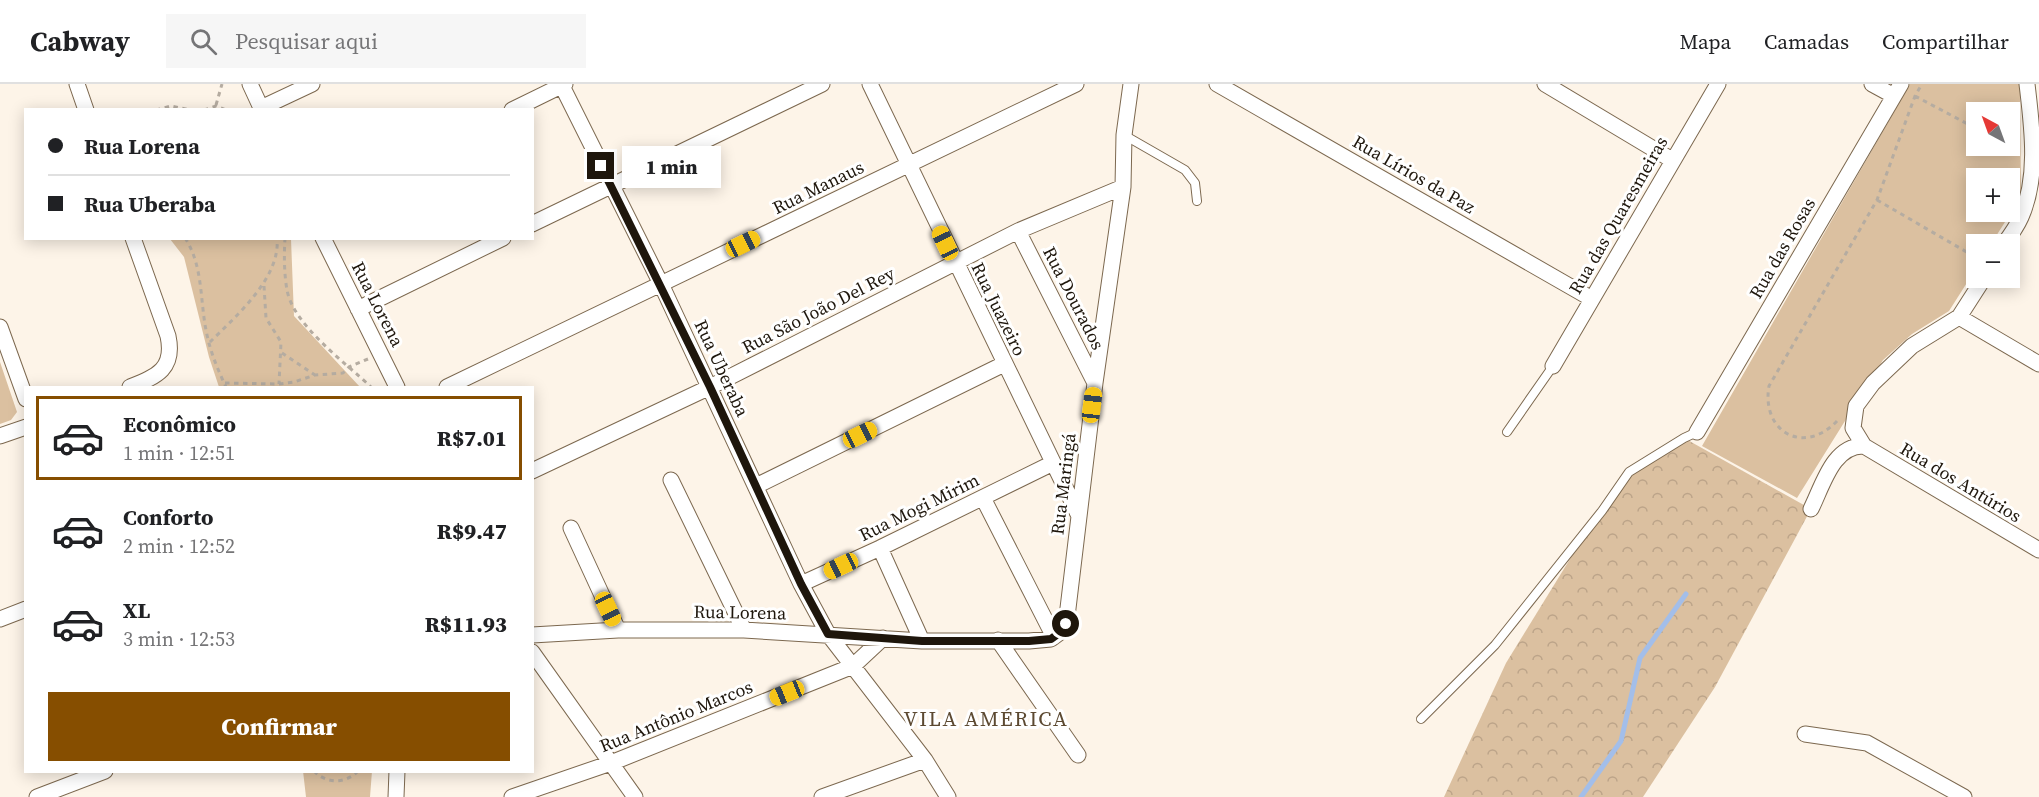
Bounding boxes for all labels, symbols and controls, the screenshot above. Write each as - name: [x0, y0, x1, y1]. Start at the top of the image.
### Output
- search box: [166, 14, 586, 68]
- text: Cabway: [30, 22, 130, 60]
- icon: search: [187, 25, 220, 58]
- text: Pesquisar aqui: [235, 26, 378, 56]
- text: Mapa: [1679, 27, 1731, 56]
- text: Camadas: [1764, 27, 1849, 56]
- text: Compartilhar: [1882, 27, 2009, 56]
- north arrow: [1966, 102, 2020, 156]
- map controls: [1966, 102, 2020, 288]
- street label: Rua Lírios da Paz: [1348, 129, 1480, 219]
- text: Rua Lorena: [84, 131, 200, 161]
- street label: Rua das Quaresmeiras: [1563, 131, 1674, 299]
- callout: 1 min: [622, 145, 721, 187]
- route end: [587, 152, 614, 179]
- text: 1 min: [645, 153, 698, 181]
- street label: Rua Manaus: [768, 154, 868, 220]
- button: +: [1966, 168, 2020, 222]
- text: Rua Uberaba: [84, 189, 216, 219]
- street label: Rua das Rosas: [1743, 193, 1821, 303]
- car: [929, 223, 961, 263]
- car: [723, 228, 763, 260]
- button: −: [1966, 234, 2020, 288]
- street label: Rua Dourados: [1037, 242, 1111, 354]
- street label: Rua Lorena: [346, 257, 411, 352]
- street label: Rua Juazeiro: [966, 258, 1032, 360]
- street label: Rua São João Del Rey: [737, 260, 899, 359]
- street label: Rua Uberaba: [689, 316, 756, 421]
- car: [1081, 386, 1103, 424]
- text: Econômico: [123, 409, 236, 439]
- icon: car: [51, 411, 105, 465]
- car: [840, 419, 880, 451]
- text: R$7.01: [437, 423, 507, 453]
- street label: Rua Maringá: [1044, 431, 1082, 536]
- street label: Rua dos Antúrios: [1896, 436, 2026, 528]
- text: 1 min · 12:51: [123, 439, 235, 467]
- street label: Rua Mogi Mirim: [855, 467, 983, 547]
- text: Conforto: [123, 502, 213, 532]
- icon: car: [51, 504, 105, 558]
- text: R$9.47: [437, 516, 507, 546]
- text: 2 min · 12:52: [123, 532, 235, 560]
- car: [821, 550, 861, 582]
- car: [592, 589, 624, 629]
- text: XL: [123, 595, 150, 625]
- icon: car: [51, 597, 105, 651]
- street label: Rua Lorena: [693, 599, 787, 625]
- text: R$11.93: [425, 609, 507, 639]
- route start: [1052, 610, 1079, 637]
- text: 3 min · 12:53: [123, 625, 235, 653]
- street label: Rua Antônio Marcos: [596, 674, 756, 758]
- car: [767, 678, 807, 708]
- button: Confirmar: [48, 692, 510, 761]
- district label: VILA AMÉRICA: [904, 704, 1068, 733]

